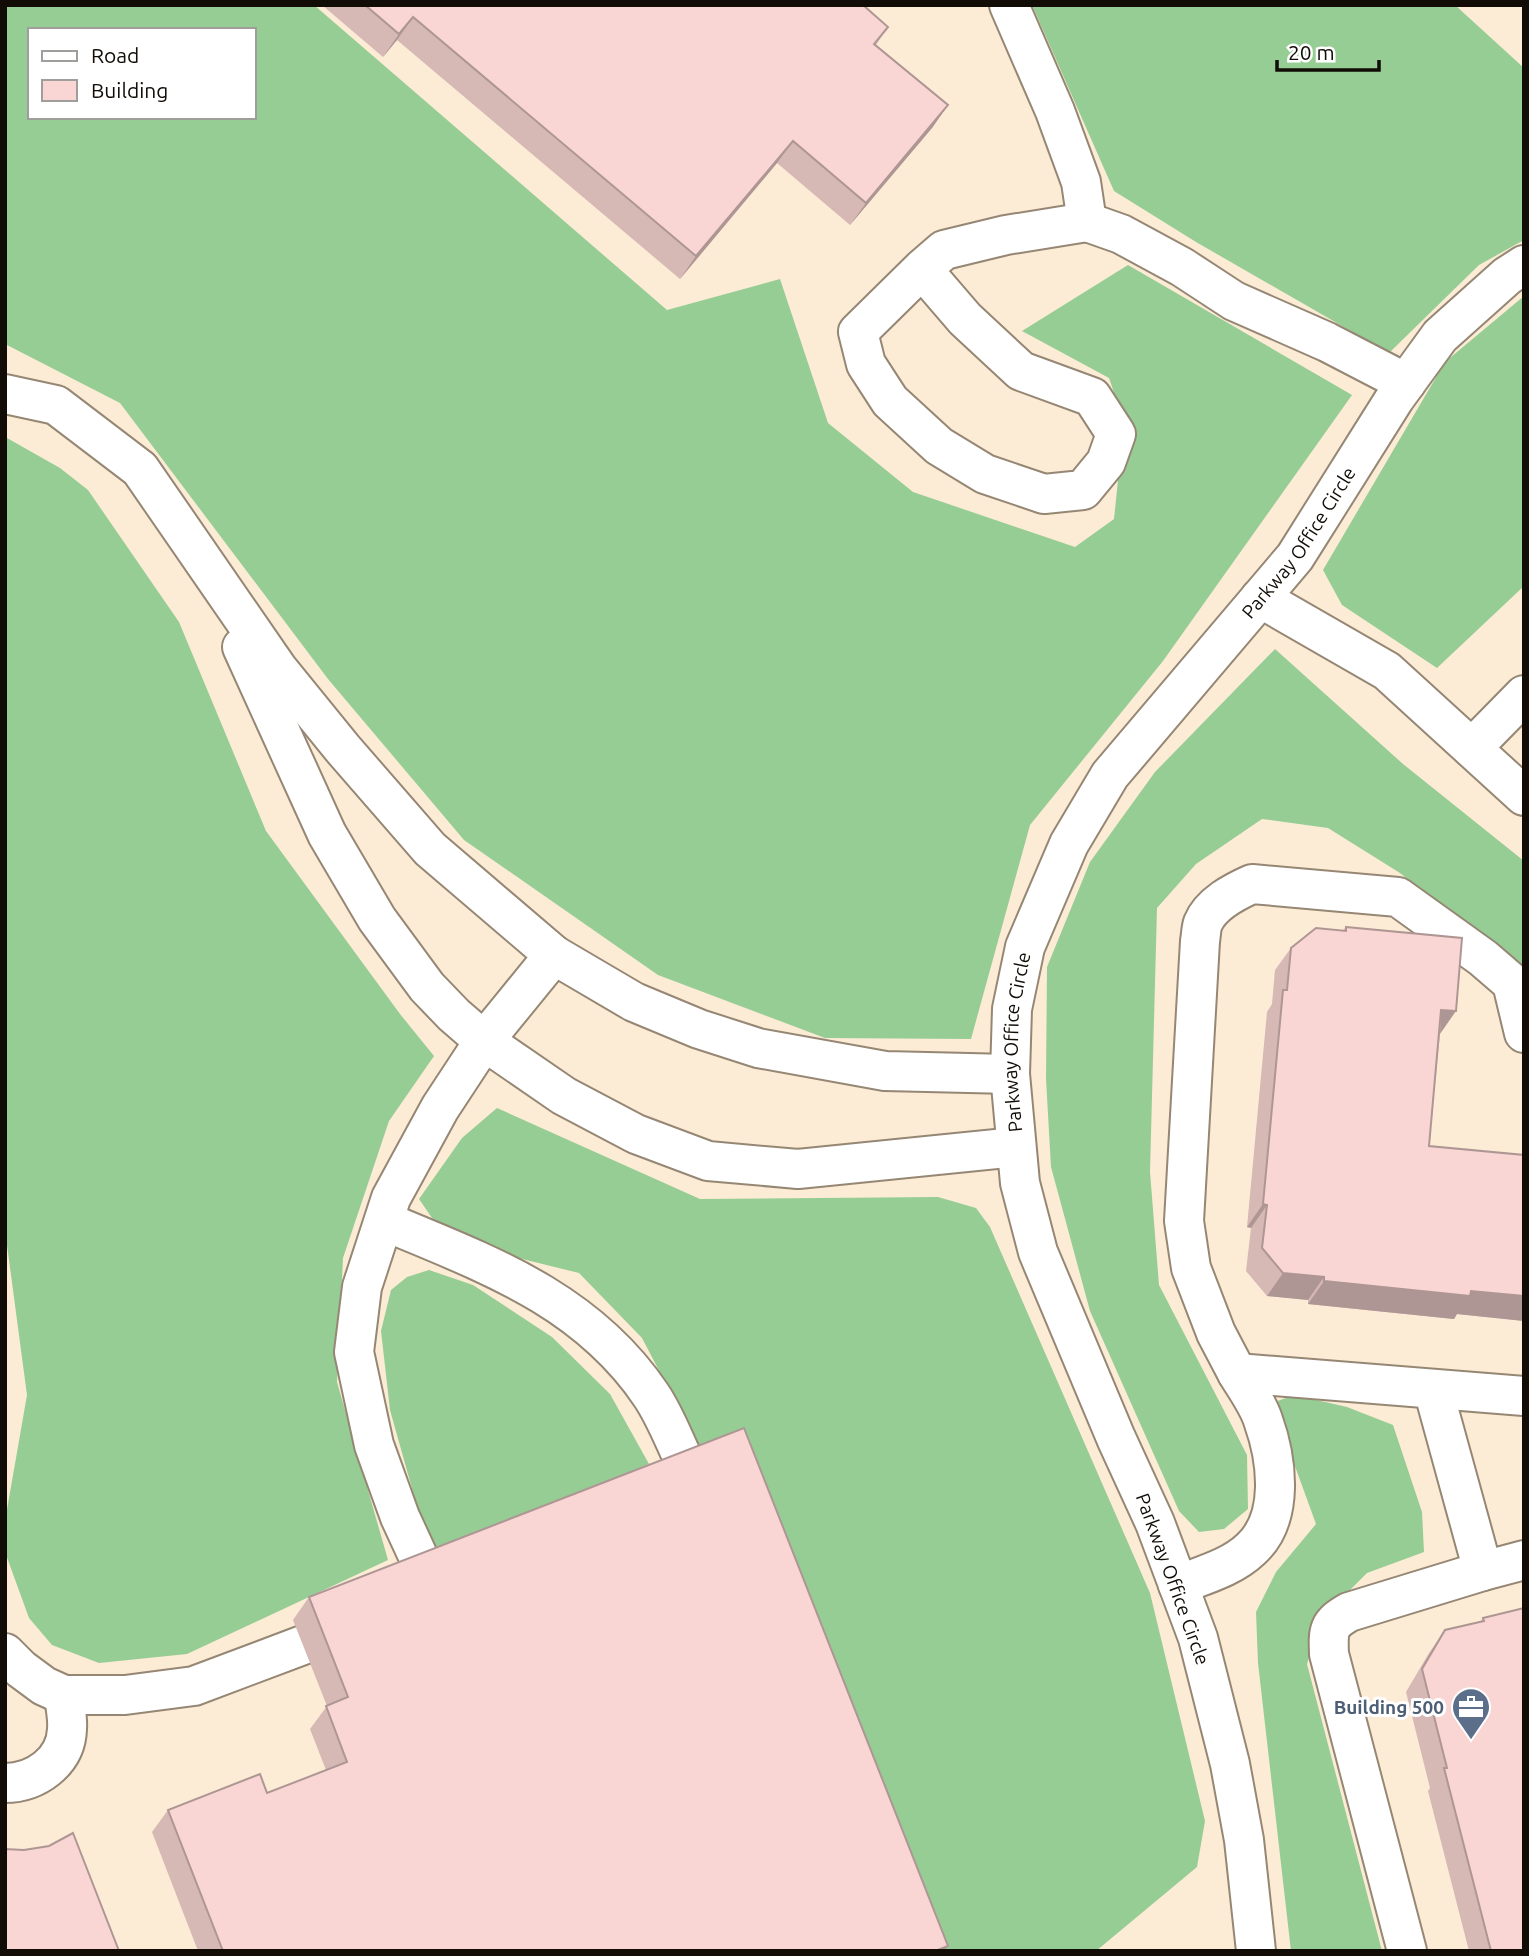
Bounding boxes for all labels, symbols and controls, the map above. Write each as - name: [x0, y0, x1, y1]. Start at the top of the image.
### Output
- legend: [28, 28, 256, 119]
- scale bar: [1277, 28, 1378, 72]
- text: 20 m: [1288, 40, 1335, 64]
- text: Road: [91, 43, 139, 67]
- text: Building: [91, 78, 168, 102]
- street label: Parkway Office Circle: [1237, 463, 1360, 623]
- street label: Parkway Office Circle: [999, 950, 1035, 1133]
- street label: Parkway Office Circle: [1132, 1490, 1214, 1668]
- office icon: Building 500: [1450, 1686, 1492, 1741]
- place label: Building 500: [1334, 1696, 1444, 1718]

